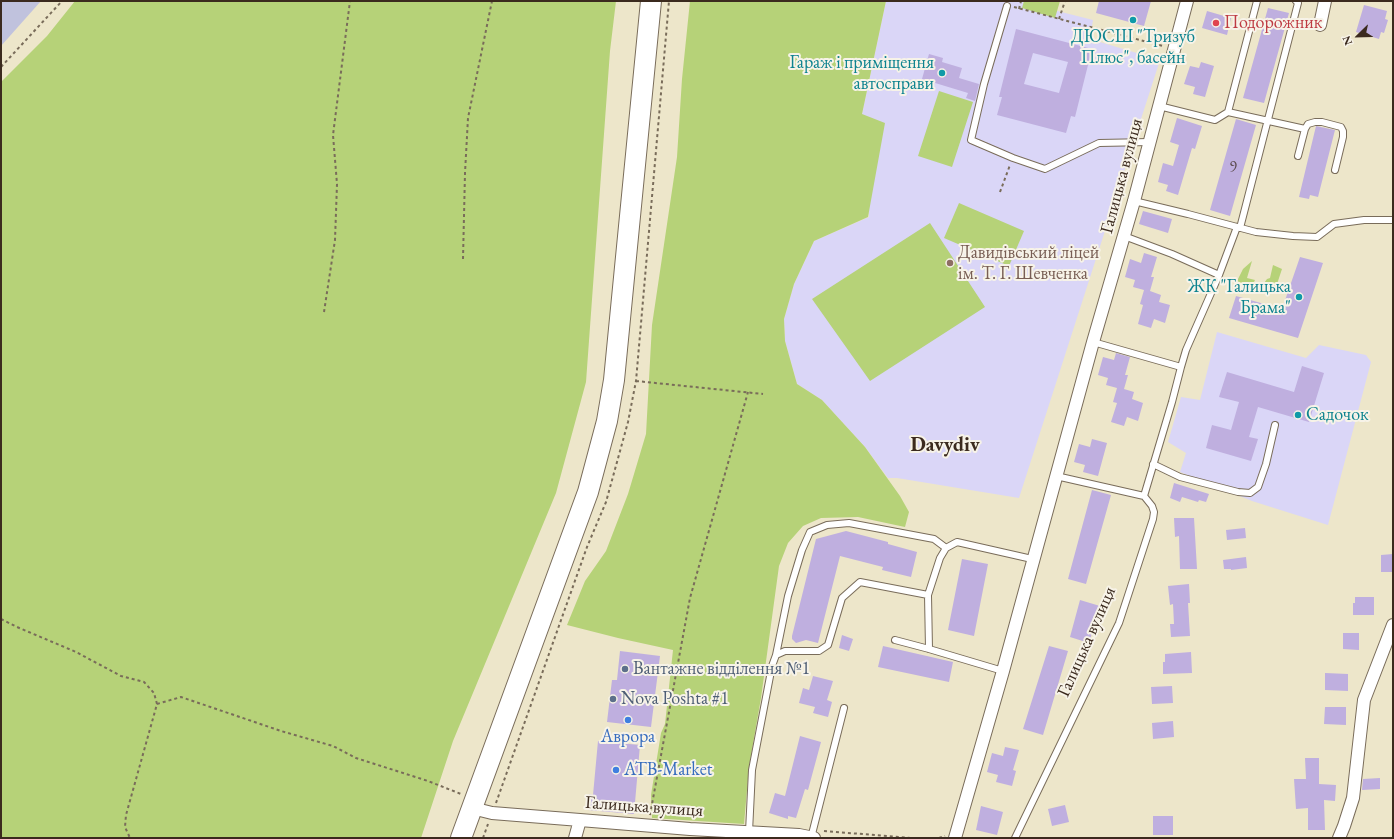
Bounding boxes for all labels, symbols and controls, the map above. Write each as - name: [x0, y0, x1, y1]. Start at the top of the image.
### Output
- place label: Подорожник: [1224, 12, 1322, 34]
- marker: ДЮСШ "Тризуб Плюс", басейн: [1128, 15, 1138, 25]
- north arrow: [1338, 16, 1378, 56]
- marker: Подорожник: [1211, 18, 1221, 28]
- place label: ДЮСШ "Тризуб Плюс", басейн: [1071, 26, 1195, 68]
- text: N: [1339, 34, 1355, 48]
- place label: Гараж і приміщення автосправи: [790, 52, 934, 94]
- marker: Гараж і приміщення автосправи: [937, 68, 947, 78]
- street label: Галицька вулиця: [1096, 116, 1148, 236]
- house number: 9: [1229, 158, 1237, 178]
- place label: Давидівський ліцей ім. Т. Г. Шевченка: [958, 242, 1099, 284]
- marker: Давидівський ліцей ім. Т. Г. Шевченка: [945, 258, 955, 268]
- place label: ЖК "Галицька Брама": [1187, 276, 1291, 318]
- marker: ЖК "Галицька Брама": [1294, 292, 1304, 302]
- place label: Садочок: [1306, 404, 1369, 426]
- marker: Садочок: [1293, 410, 1303, 420]
- district label: Davydiv: [910, 434, 980, 458]
- street label: Галицька вулиця: [1053, 584, 1121, 700]
- place label: Вантажне відділення №1: [633, 658, 810, 680]
- marker: Вантажне відділення №1: [620, 664, 630, 674]
- place label: Nova Poshta #1: [621, 688, 729, 710]
- marker: Nova Poshta #1: [608, 694, 618, 704]
- marker: Аврора: [623, 715, 633, 725]
- place label: Аврора: [601, 726, 655, 748]
- place label: ATB-Market: [624, 759, 712, 781]
- marker: ATB-Market: [611, 765, 621, 775]
- street label: Галицька вулиця: [584, 792, 704, 822]

